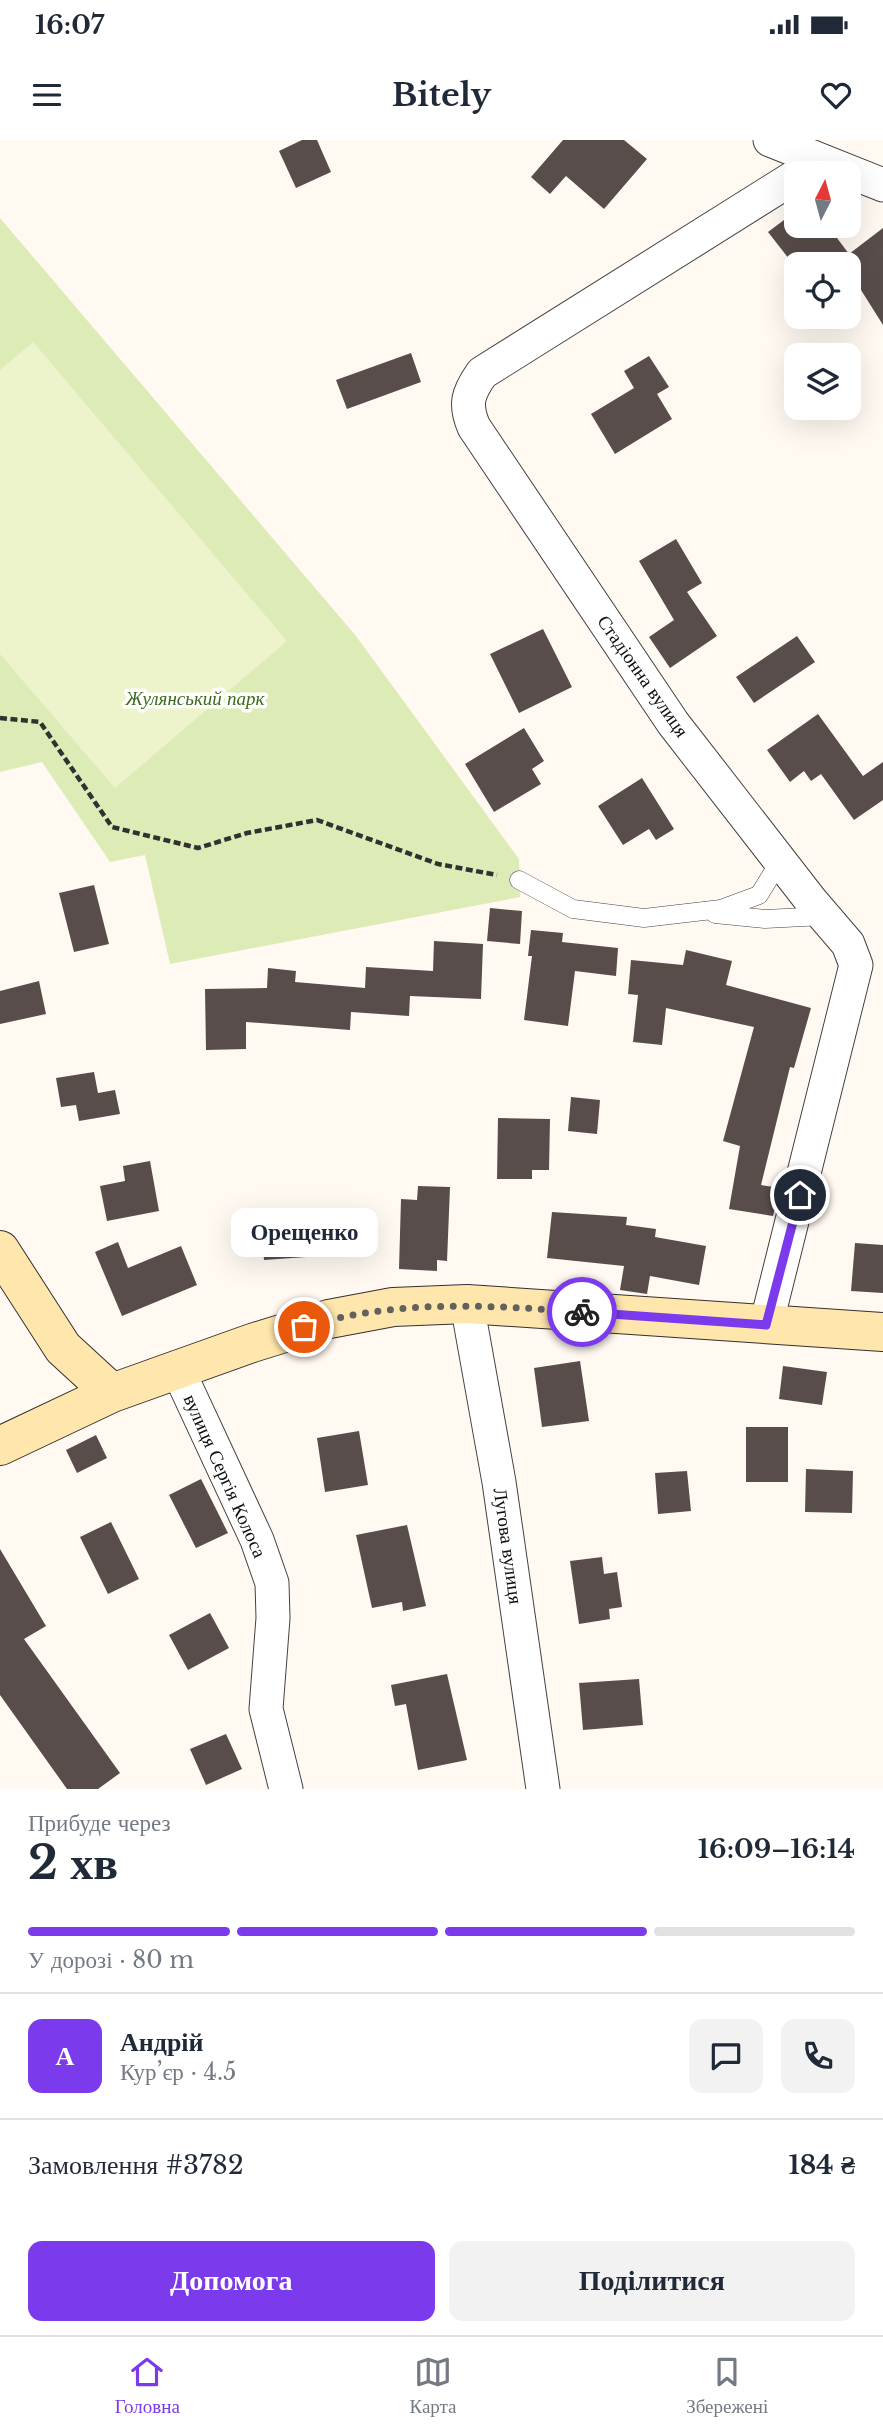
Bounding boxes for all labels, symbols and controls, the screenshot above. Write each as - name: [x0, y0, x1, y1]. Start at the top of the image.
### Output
- text: 16:07: [35, 9, 104, 41]
- text: Bitely: [392, 75, 491, 115]
- icon: menu: [28, 76, 66, 114]
- icon: heart: [817, 76, 855, 114]
- north arrow: [784, 161, 861, 238]
- map controls: [784, 161, 861, 420]
- button: locate: [784, 252, 861, 329]
- button: layers: [784, 343, 861, 420]
- street label: Стадіонна вулиця: [592, 611, 694, 742]
- park label: Жулянський парк: [125, 687, 266, 710]
- pin: [770, 1165, 830, 1225]
- icon: home: [781, 1176, 819, 1214]
- callout: Орещенко: [230, 1208, 378, 1257]
- text: Орещенко: [250, 1218, 359, 1246]
- courier: [547, 1277, 617, 1347]
- icon: bike: [563, 1293, 601, 1331]
- pin: [274, 1297, 334, 1357]
- icon: bag: [285, 1308, 323, 1346]
- street label: вулиця Сергія Колоса: [179, 1391, 272, 1562]
- street label: Лугова вулиця: [488, 1487, 528, 1606]
- text: Прибуде через: [28, 1809, 171, 1837]
- text: 16:09–16:14: [698, 1833, 855, 1865]
- text: 2 хв: [28, 1834, 118, 1891]
- text: У дорозі · 80 m: [28, 1946, 194, 1974]
- button: chat: [689, 2019, 763, 2093]
- button: phone: [781, 2019, 855, 2093]
- text: Андрій: [120, 2026, 204, 2058]
- text: А: [56, 2040, 74, 2072]
- text: Кур’єр · 4.5: [120, 2058, 236, 2086]
- text: Замовлення #3782: [28, 2149, 244, 2181]
- text: 184 ₴: [789, 2149, 855, 2181]
- button: Допомога: [28, 2241, 435, 2321]
- button: Поділитися: [449, 2241, 855, 2321]
- tab: Головна: [115, 2353, 180, 2418]
- tab: Карта: [409, 2353, 457, 2418]
- tab: Збережені: [686, 2353, 768, 2418]

